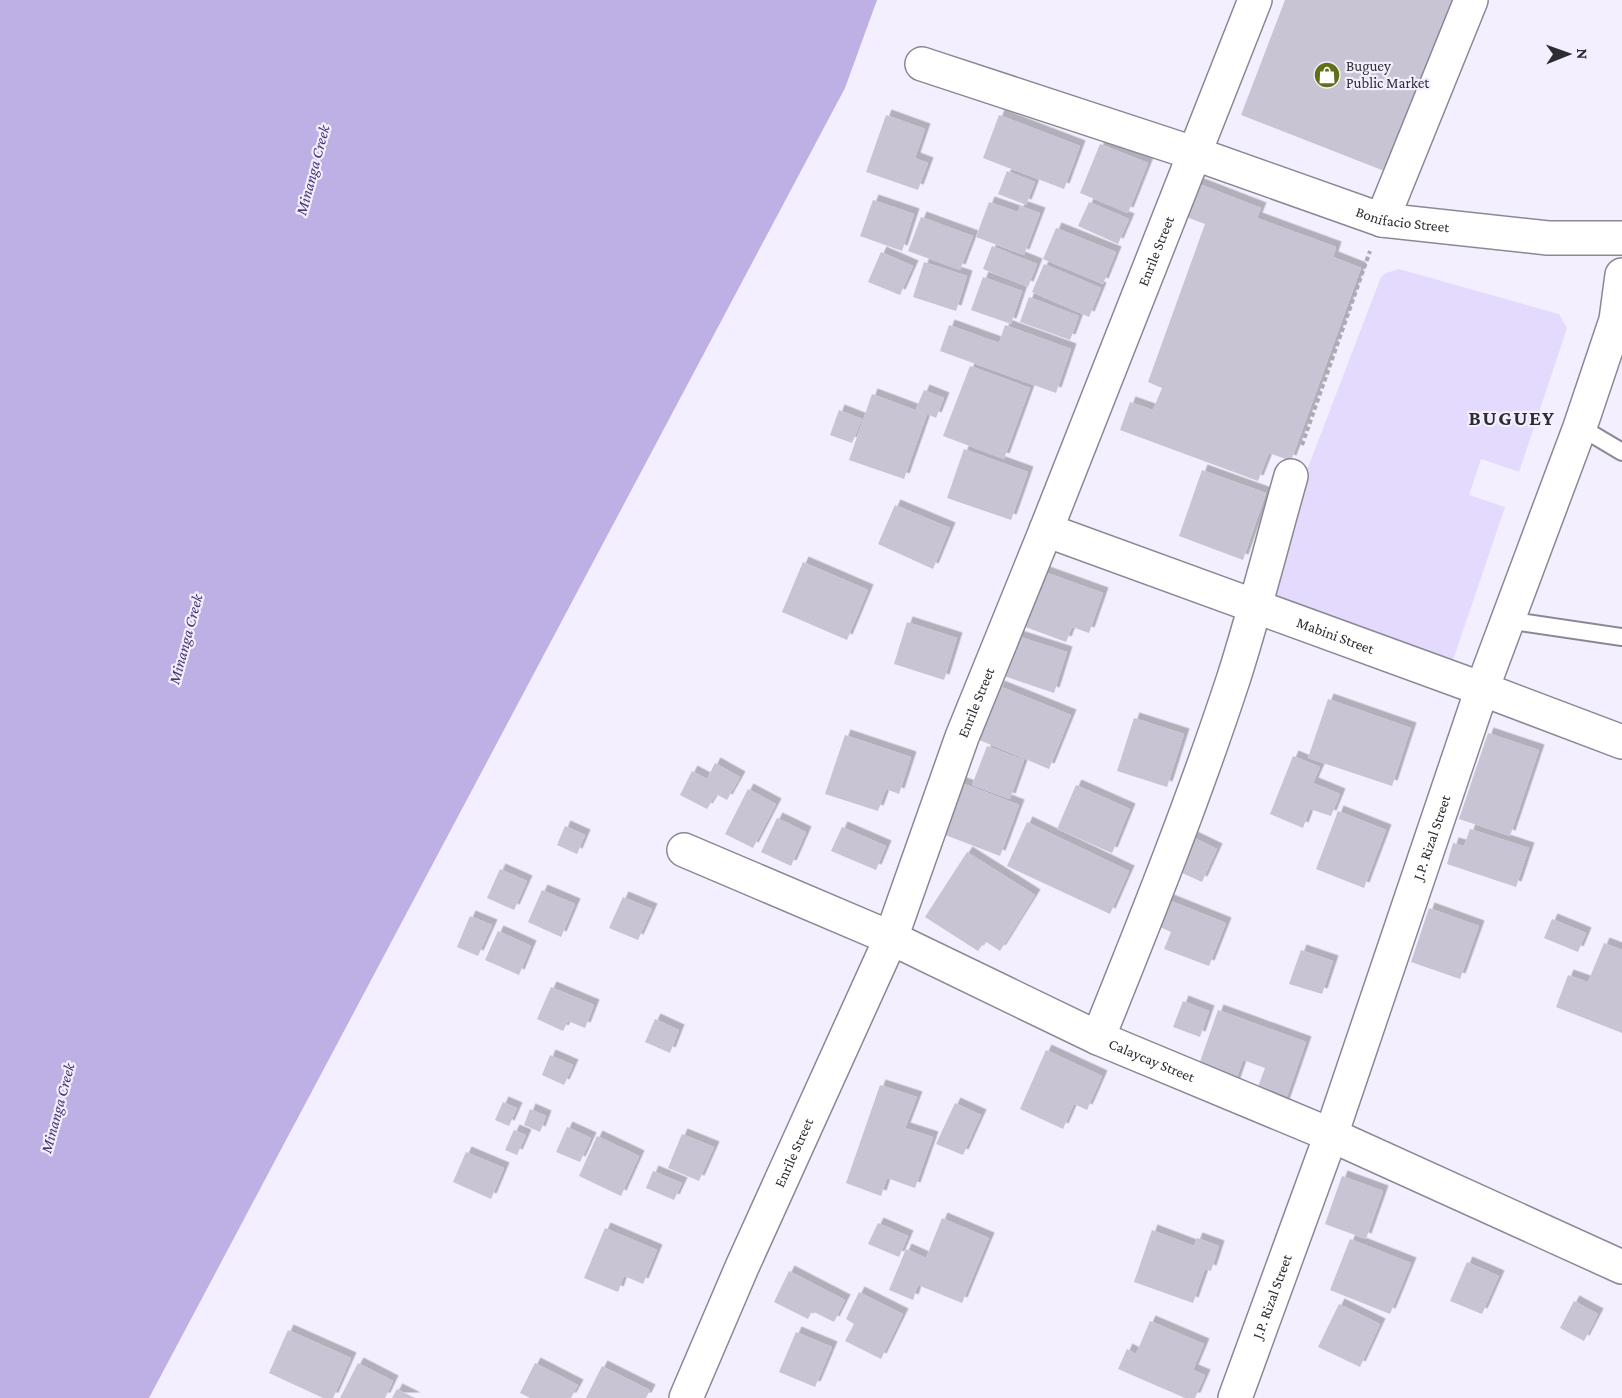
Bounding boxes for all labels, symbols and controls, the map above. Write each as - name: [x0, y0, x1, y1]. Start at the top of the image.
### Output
- north arrow: [1538, 24, 1598, 84]
- text: N: [1574, 48, 1591, 59]
- place label: Buguey Public Market: [1346, 58, 1430, 91]
- shop icon: Buguey Public Market: [1312, 60, 1342, 90]
- water label: Minanga Creek: [292, 122, 334, 218]
- street label: Bonifacio Street: [1354, 203, 1451, 235]
- street label: Enrile Street: [1135, 213, 1177, 288]
- district label: BUGUEY: [1468, 406, 1556, 430]
- water label: Minanga Creek: [165, 591, 207, 687]
- street label: Mabini Street: [1295, 614, 1377, 657]
- street label: Enrile Street: [955, 664, 998, 740]
- street label: J.P. Rizal Street: [1409, 792, 1454, 884]
- street label: Calaycay Street: [1106, 1035, 1198, 1086]
- water label: Minanga Creek: [37, 1060, 79, 1156]
- street label: Enrile Street: [771, 1115, 817, 1190]
- street label: J.P. Rizal Street: [1249, 1251, 1295, 1343]

